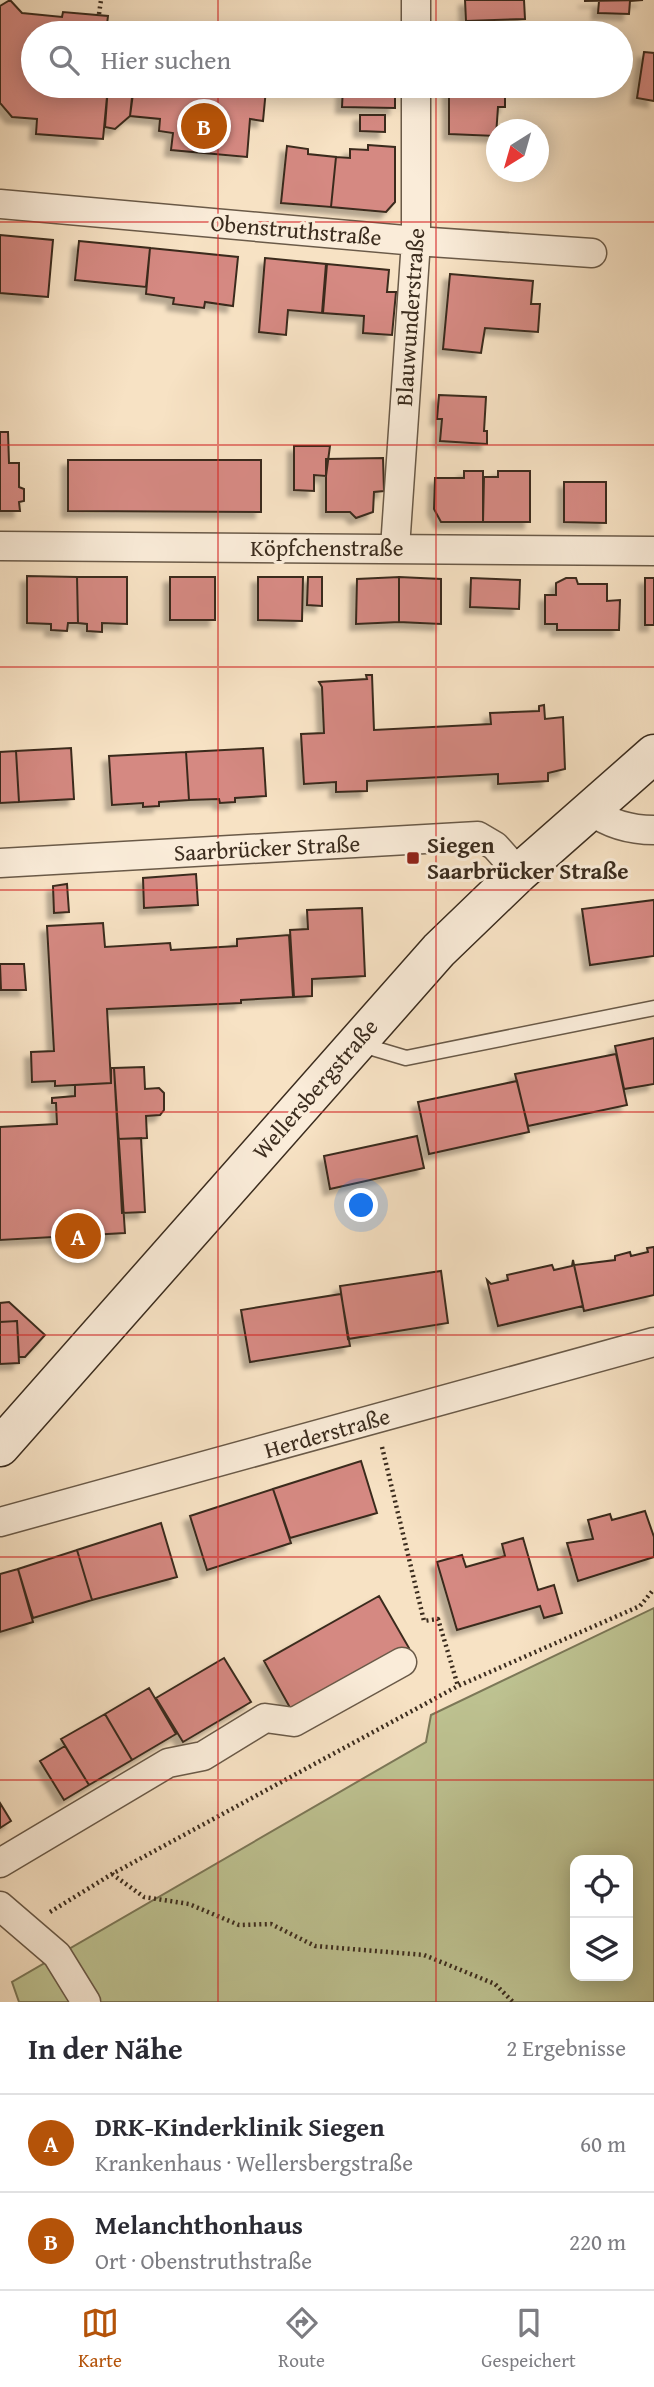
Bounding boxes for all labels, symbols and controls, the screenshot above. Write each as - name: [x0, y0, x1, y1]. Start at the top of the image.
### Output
- search box: [21, 21, 633, 98]
- text: Hier suchen: [101, 40, 231, 79]
- icon: search: [45, 41, 83, 79]
- pin: B: [181, 100, 227, 152]
- north arrow: [486, 119, 549, 182]
- street label: Obenstruthstraße: [209, 206, 383, 253]
- street label: Blauwunderstraße: [387, 227, 432, 407]
- street label: Köpfchenstraße: [250, 531, 404, 564]
- street label: Saarbrücker Straße: [173, 826, 361, 869]
- place label: Siegen Saarbrücker Straße: [427, 828, 629, 887]
- marker: Siegen Saarbrücker Straße: [405, 850, 421, 866]
- street label: Wellersbergstraße: [244, 1011, 385, 1166]
- your location: [344, 1188, 378, 1222]
- pin: A: [55, 1210, 101, 1262]
- street label: Herderstraße: [260, 1399, 394, 1466]
- map controls: [570, 1855, 633, 1981]
- button: locate: [570, 1855, 633, 1918]
- button: layers: [570, 1918, 633, 1981]
- text: In der Nähe: [28, 2026, 183, 2070]
- text: 2 Ergebnisse: [506, 2031, 626, 2064]
- text: DRK-Kinderklinik Siegen: [95, 2107, 385, 2146]
- text: A: [44, 2127, 58, 2160]
- text: 60 m: [580, 2127, 626, 2160]
- text: Krankenhaus · Wellersbergstraße: [95, 2146, 413, 2179]
- text: Melanchthonhaus: [95, 2205, 303, 2244]
- text: B: [44, 2225, 58, 2258]
- text: 220 m: [569, 2225, 626, 2258]
- text: Ort · Obenstruthstraße: [95, 2244, 312, 2277]
- tab: Karte: [78, 2304, 122, 2374]
- tab: Route: [278, 2304, 325, 2374]
- tab: Gespeichert: [481, 2304, 576, 2374]

